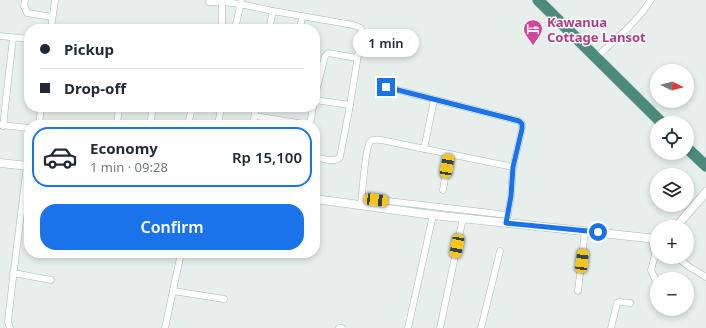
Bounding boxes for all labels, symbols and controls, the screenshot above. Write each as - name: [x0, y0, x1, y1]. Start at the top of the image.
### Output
- place label: Kawanua Cottage Lansot: [547, 13, 646, 46]
- hotel icon: Kawanua Cottage Lansot: [522, 18, 544, 46]
- callout: 1 min: [353, 29, 419, 57]
- text: 1 min: [368, 34, 404, 52]
- text: Pickup: [64, 39, 114, 59]
- north arrow: [650, 64, 694, 108]
- map controls: [650, 64, 694, 316]
- text: Drop-off: [64, 78, 126, 98]
- route end: [377, 78, 395, 96]
- button: locate: [650, 116, 694, 160]
- text: Economy: [90, 138, 158, 158]
- icon: car: [42, 139, 78, 175]
- text: Rp 15,100: [232, 147, 302, 167]
- car: [439, 153, 455, 179]
- text: 1 min · 09:28: [90, 158, 168, 176]
- button: layers: [650, 168, 694, 212]
- car: [363, 193, 389, 207]
- button: Confirm: [40, 204, 304, 250]
- button: +: [650, 220, 694, 264]
- route start: [589, 223, 607, 241]
- car: [449, 233, 465, 259]
- car: [575, 248, 589, 274]
- button: −: [650, 272, 694, 316]

